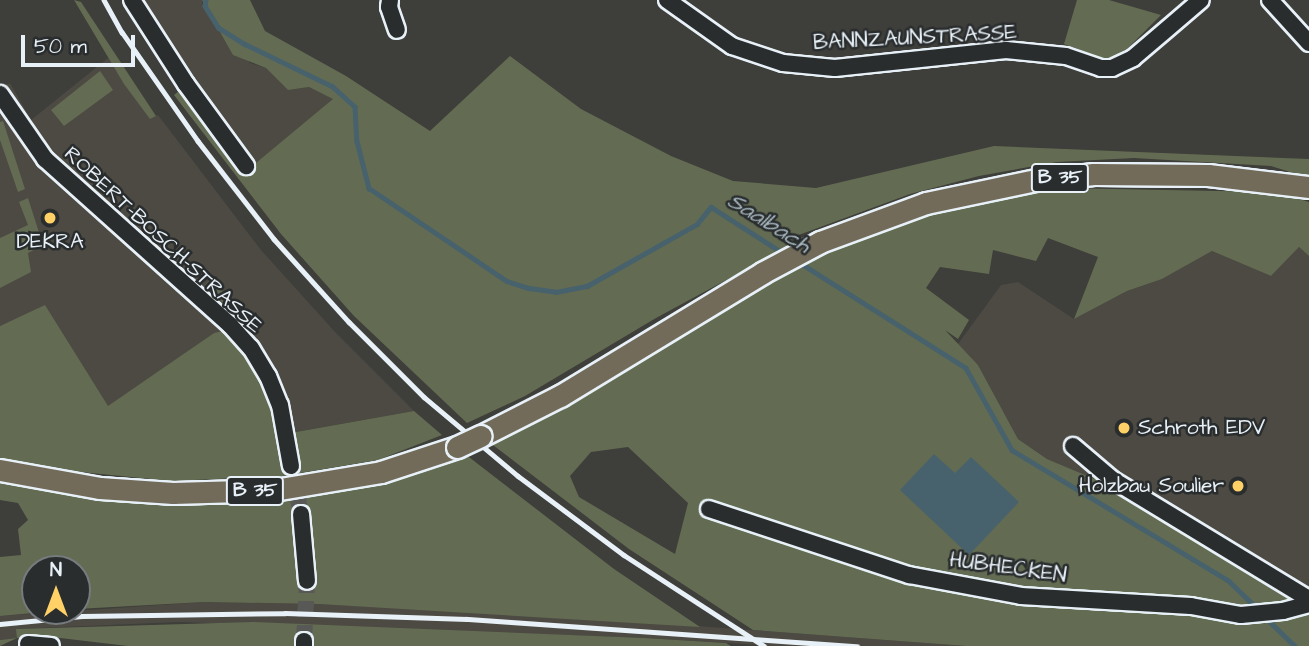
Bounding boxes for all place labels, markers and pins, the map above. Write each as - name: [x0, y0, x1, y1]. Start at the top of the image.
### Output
- marker: DEKRA: [42, 210, 58, 226]
- place label: DEKRA: [16, 229, 84, 255]
- place label: Schroth EDV: [1138, 415, 1265, 441]
- marker: Schroth EDV: [1116, 420, 1132, 436]
- place label: Holzbau Soulier: [1079, 473, 1224, 499]
- marker: Holzbau Soulier: [1230, 478, 1246, 494]

